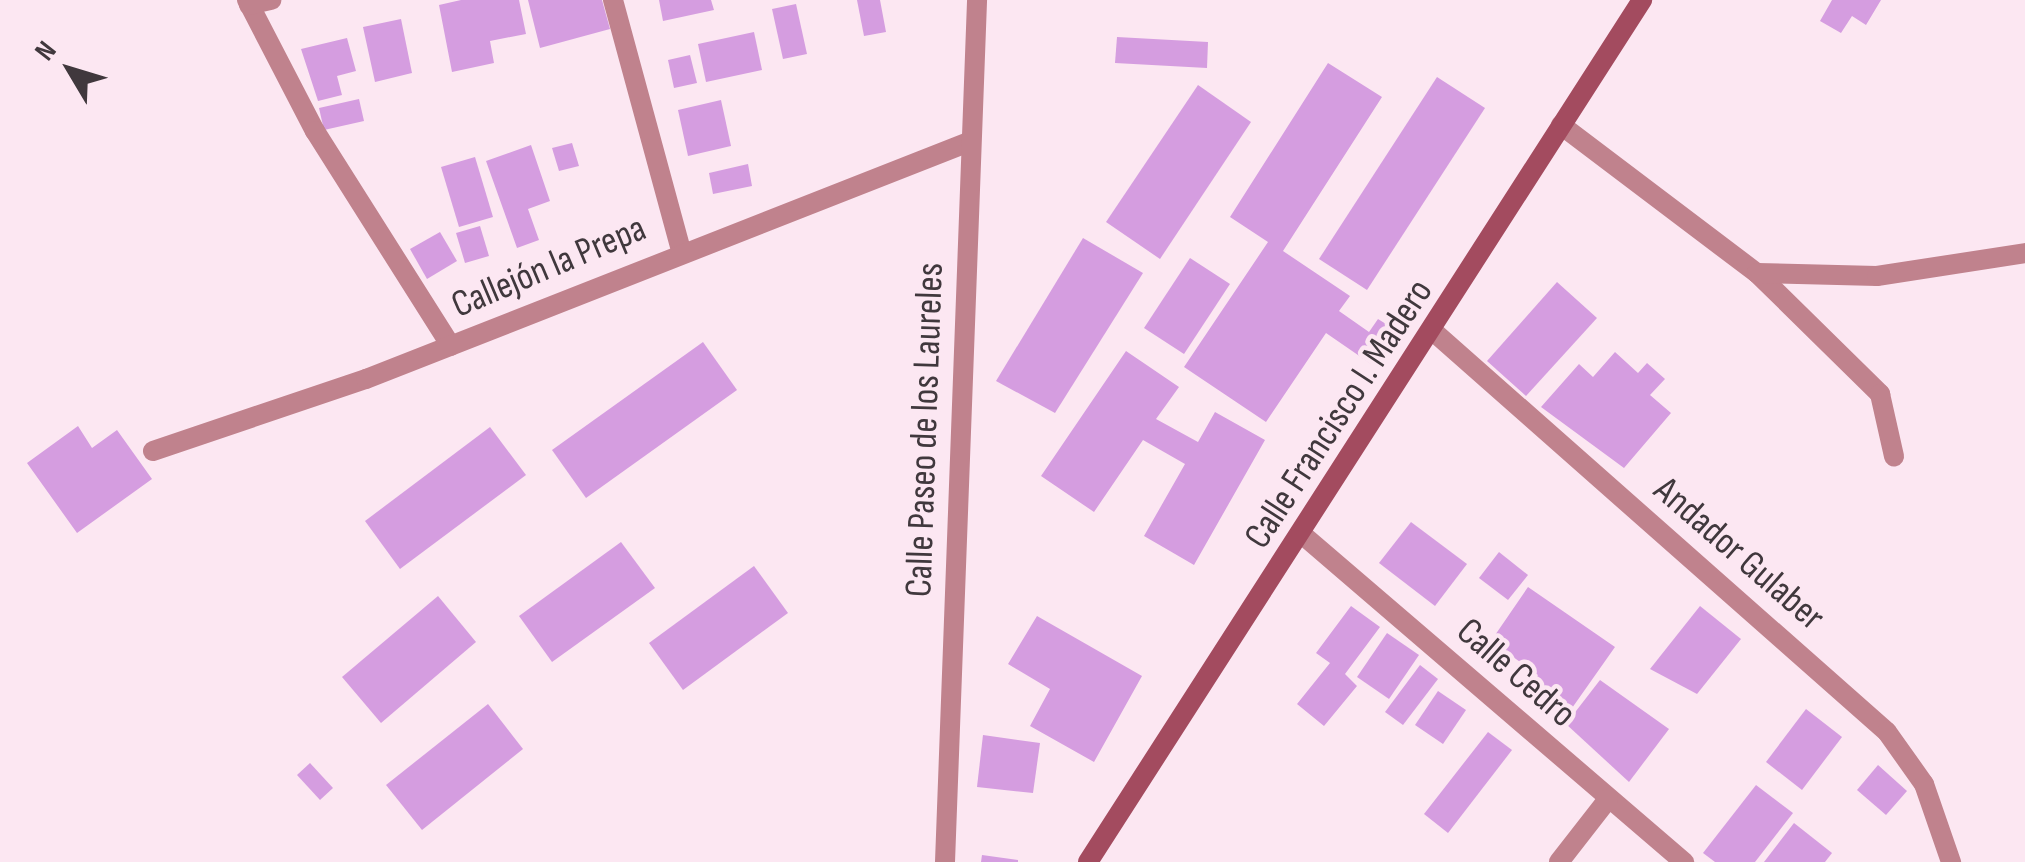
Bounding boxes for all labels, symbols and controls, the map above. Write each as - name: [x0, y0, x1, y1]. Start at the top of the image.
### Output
- north arrow: [20, 20, 120, 120]
- text: N: [28, 35, 64, 67]
- street label: Callejón la Prepa: [445, 206, 653, 328]
- street label: Calle Paseo de los Laureles: [896, 262, 954, 598]
- street label: Calle Francisco I. Madero: [1235, 271, 1443, 557]
- street label: Andador Gulaber: [1644, 468, 1834, 640]
- street label: Calle Cedro: [1447, 609, 1585, 737]

